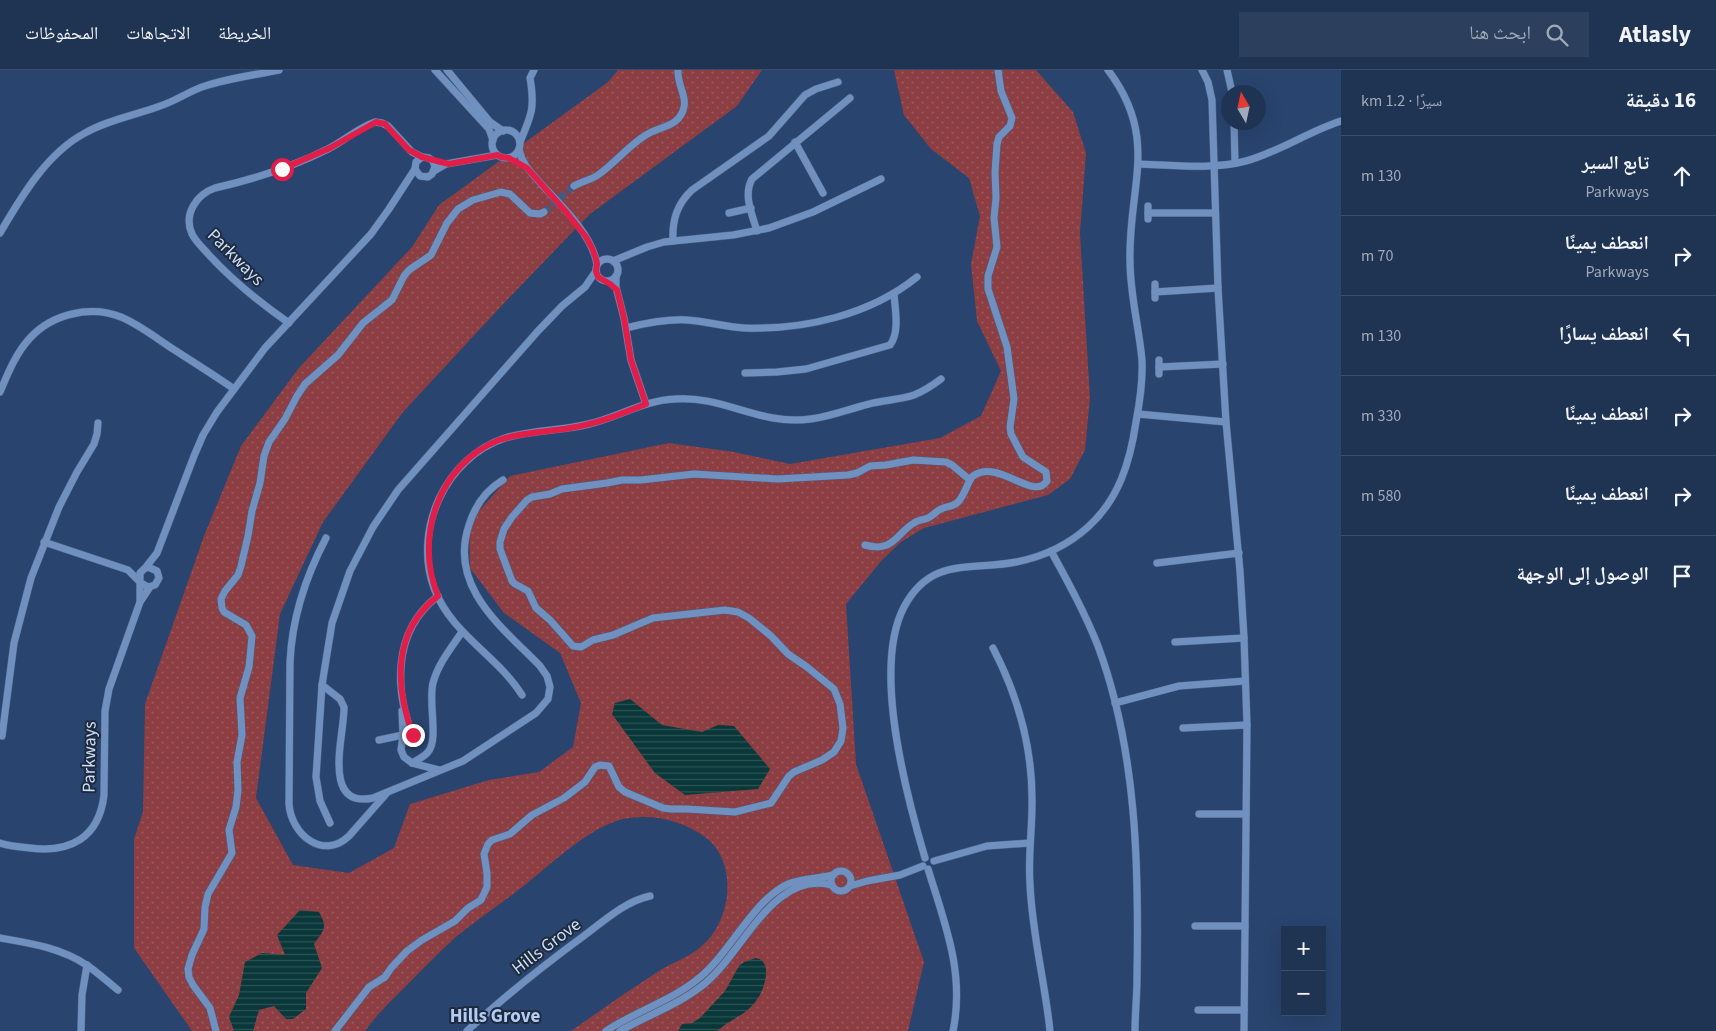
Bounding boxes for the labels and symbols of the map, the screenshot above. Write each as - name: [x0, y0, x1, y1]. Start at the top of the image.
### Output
- north arrow: [1221, 85, 1266, 130]
- route start: [271, 158, 294, 181]
- street label: Parkways: [202, 223, 270, 291]
- street label: Parkways: [76, 721, 103, 793]
- route end: [402, 724, 425, 747]
- street label: Hills Grove: [507, 912, 586, 981]
- district label: Hills Grove: [450, 1003, 540, 1030]

